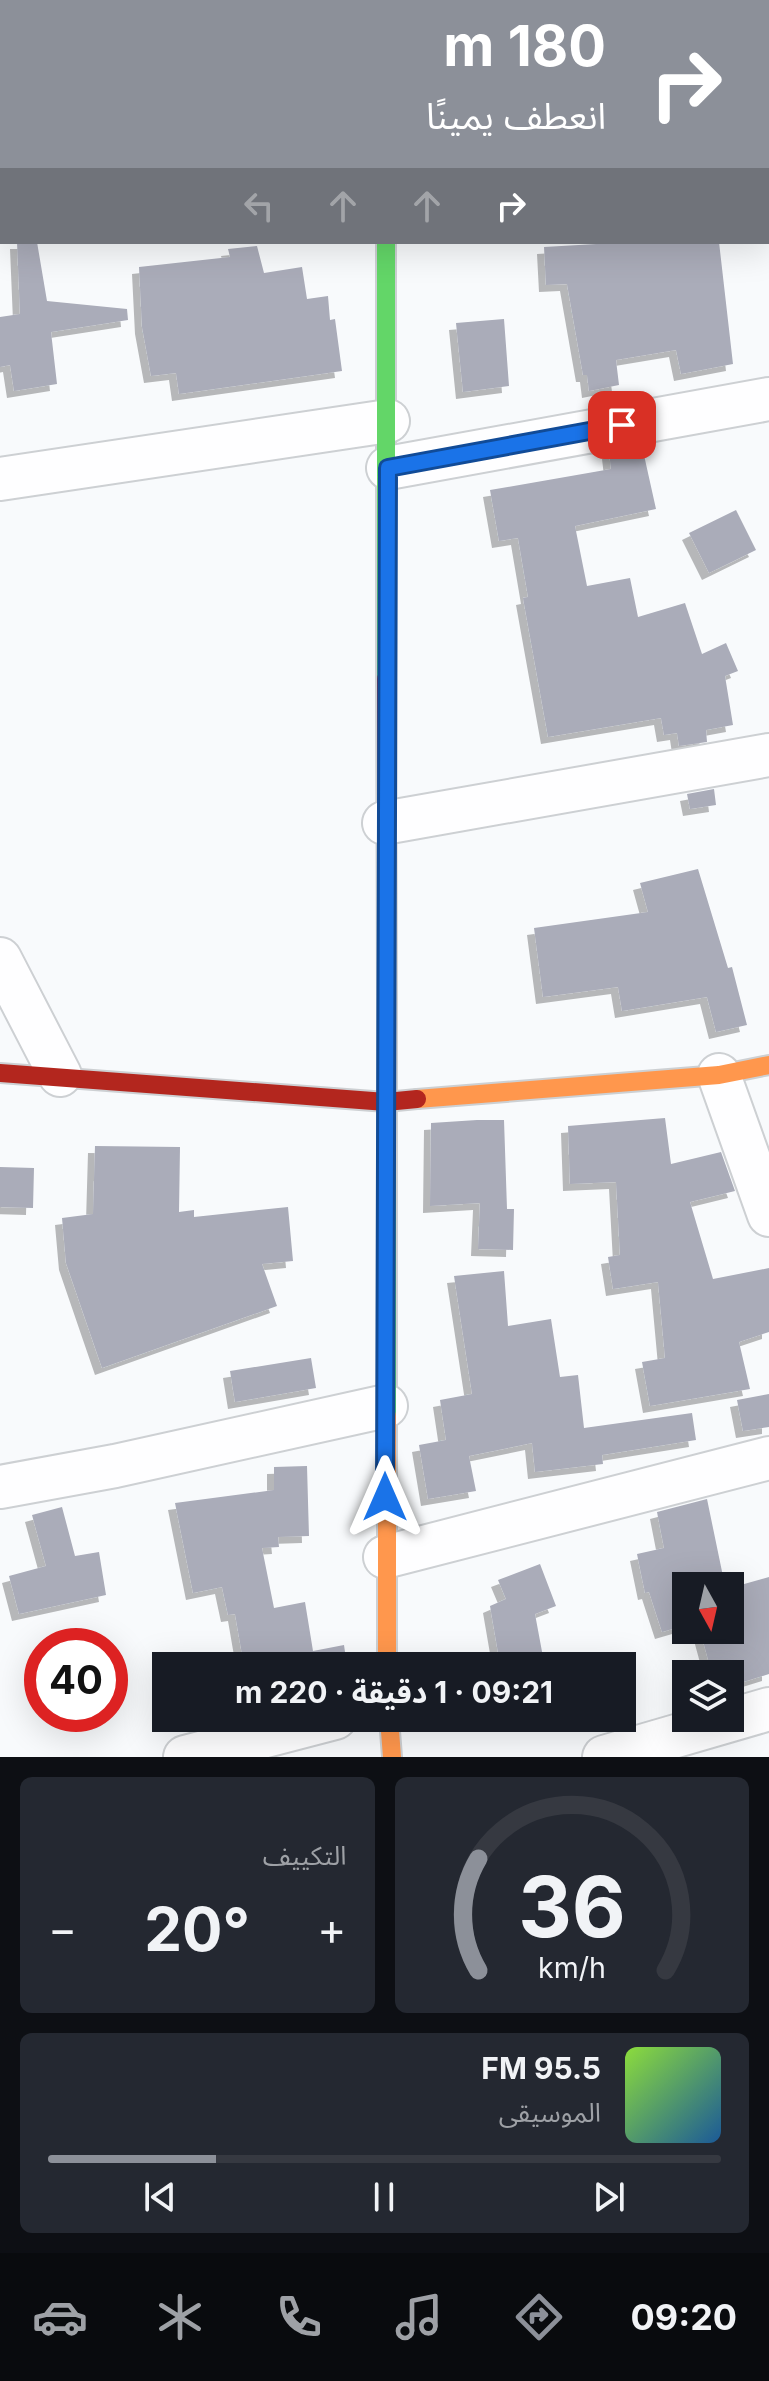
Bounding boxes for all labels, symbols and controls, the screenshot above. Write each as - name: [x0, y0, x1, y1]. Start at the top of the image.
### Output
- text: 180 m: [443, 12, 606, 80]
- icon: right: [634, 32, 738, 136]
- text: انعطف يمينًا: [426, 94, 606, 138]
- icon: left: [237, 184, 281, 228]
- icon: ahead: [321, 184, 365, 228]
- icon: ahead: [405, 184, 449, 228]
- icon: right: [489, 184, 533, 228]
- pin: [588, 391, 656, 459]
- icon: arrive: [600, 403, 644, 447]
- position arrow: [343, 1455, 427, 1539]
- north arrow: [672, 1572, 744, 1644]
- map controls: [672, 1572, 744, 1732]
- speed limit sign: 40: [24, 1628, 128, 1732]
- button: layers: [672, 1660, 744, 1732]
- text: 09:21 · 1 دقيقة · 220 m: [235, 1674, 553, 1710]
- text: التكييف: [263, 1840, 347, 1871]
- text: 36: [518, 1856, 626, 1957]
- text: 20°: [144, 1893, 250, 1965]
- text: −: [48, 1902, 77, 1956]
- text: +: [317, 1902, 346, 1956]
- text: km/h: [538, 1950, 606, 1985]
- text: 95.5 FM: [481, 2050, 601, 2086]
- text: الموسيقى: [499, 2097, 601, 2128]
- icon: previous: [138, 2175, 182, 2219]
- icon: pause: [362, 2175, 406, 2219]
- icon: next: [587, 2175, 631, 2219]
- icon: car: [32, 2289, 88, 2345]
- icon: climate: [152, 2289, 208, 2345]
- icon: phone: [271, 2289, 327, 2345]
- icon: music: [391, 2289, 447, 2345]
- icon: directions: [511, 2289, 567, 2345]
- text: 09:20: [631, 2295, 737, 2339]

